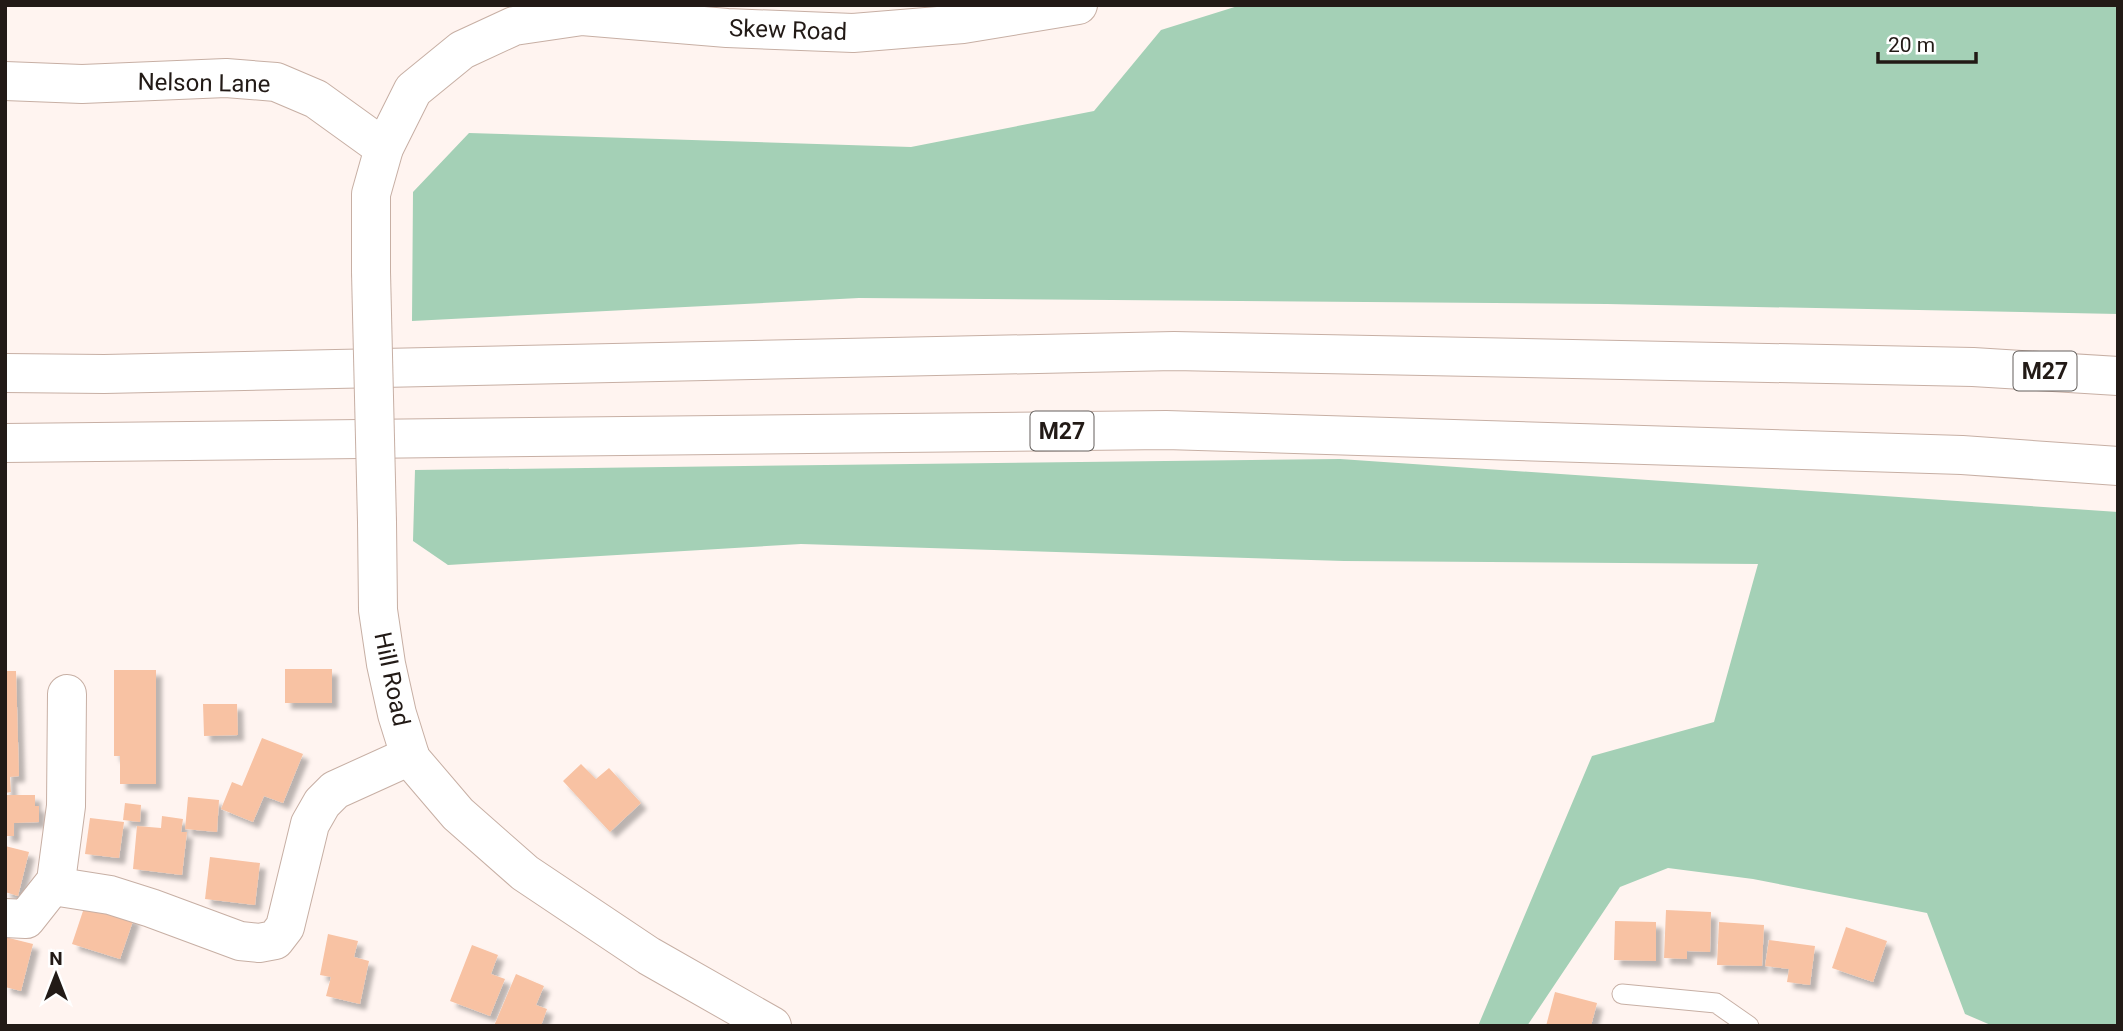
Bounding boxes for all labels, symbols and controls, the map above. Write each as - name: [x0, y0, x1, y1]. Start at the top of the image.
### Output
- street label: Skew Road: [729, 14, 847, 46]
- scale bar: [1878, 21, 1976, 65]
- text: 20 m: [1888, 33, 1935, 57]
- street label: Nelson Lane: [137, 68, 271, 98]
- road number: M27: [2014, 352, 2076, 390]
- road number: M27: [1030, 412, 1094, 450]
- street label: Hill Road: [368, 629, 416, 729]
- north arrow: [21, 940, 91, 1010]
- text: N: [49, 947, 63, 970]

